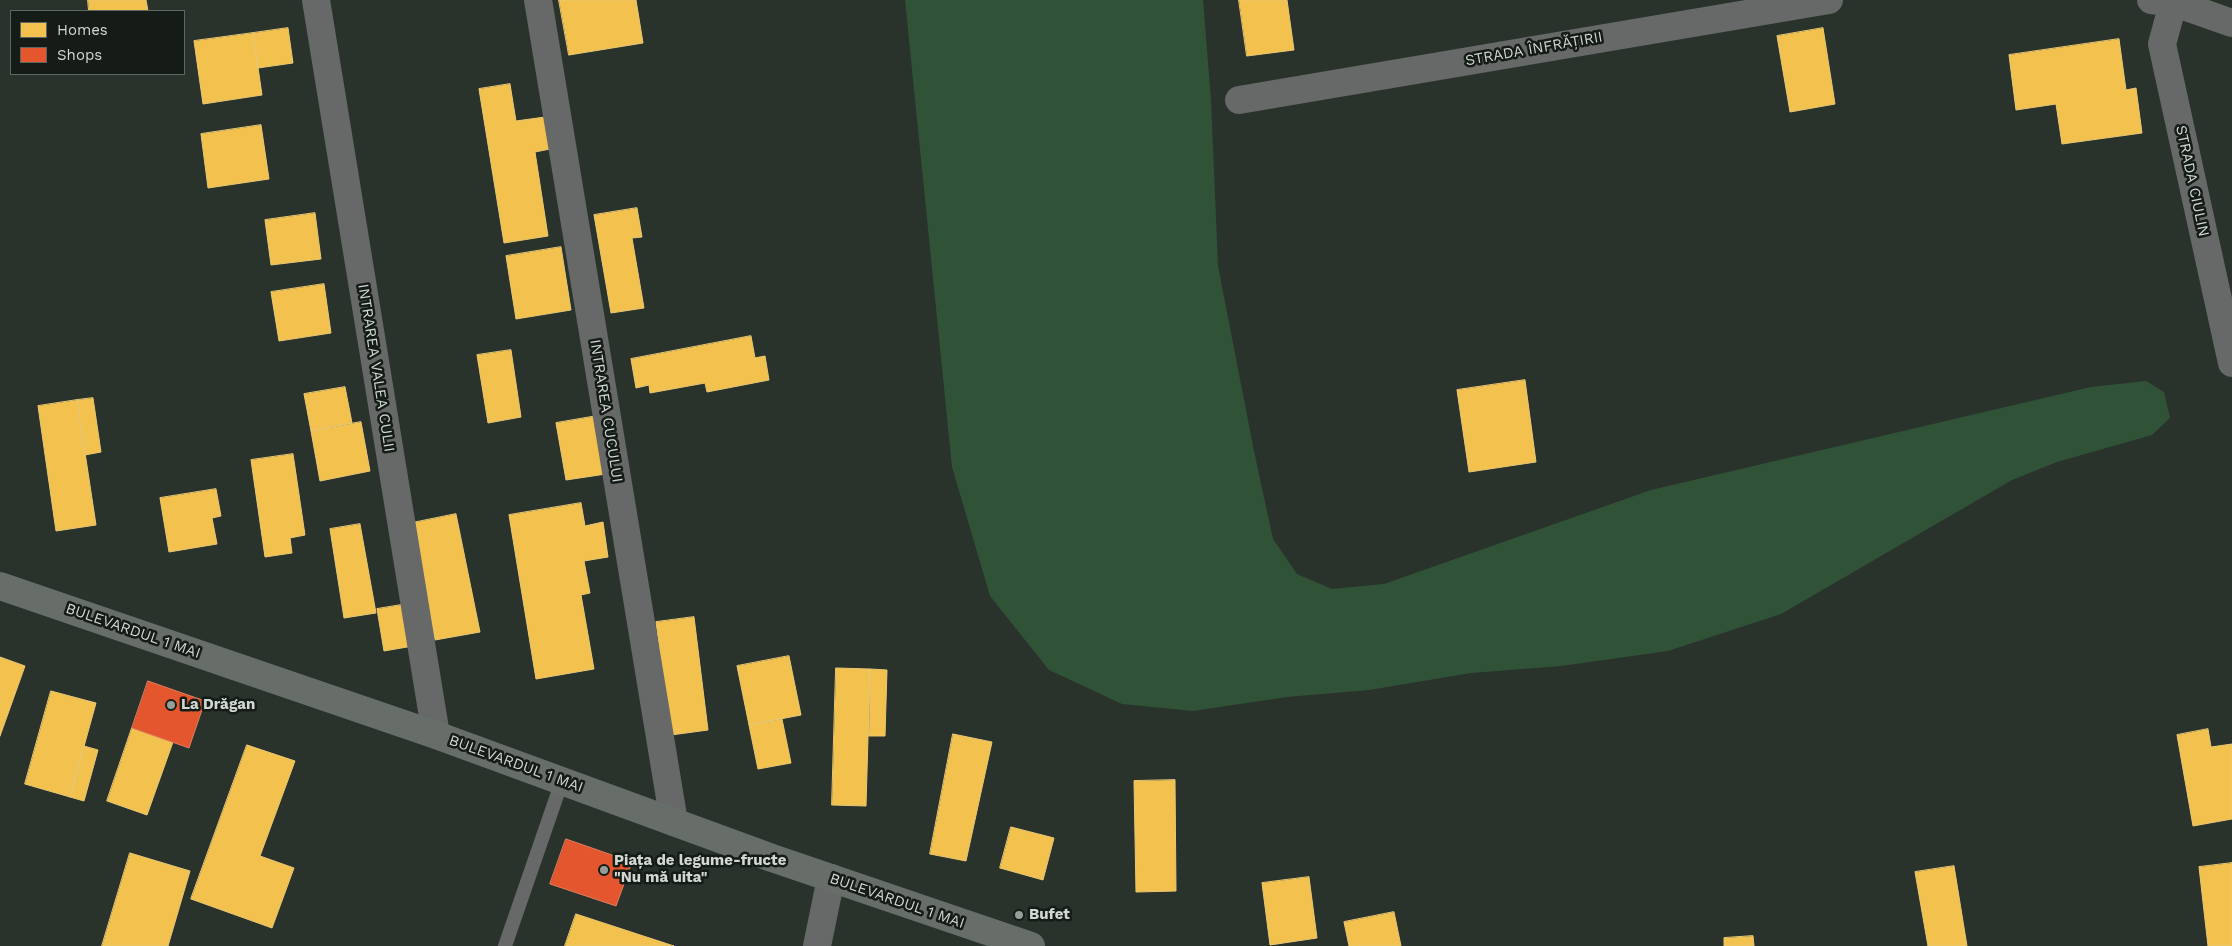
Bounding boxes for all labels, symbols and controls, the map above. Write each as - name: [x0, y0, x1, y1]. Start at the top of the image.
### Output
- legend: [10, 10, 185, 75]
- text: Homes: [57, 21, 108, 39]
- street label: STRADA ÎNFRĂȚIRII: [1464, 28, 1604, 70]
- text: Shops: [57, 46, 102, 64]
- street label: STRADA CIULIN: [2171, 124, 2213, 238]
- street label: INTRAREA VALEA CULII: [354, 283, 398, 453]
- street label: INTRAREA CUCULUI: [586, 338, 626, 484]
- street label: BULEVARDUL 1 MAI: [63, 599, 203, 663]
- place label: La Drăgan: [181, 696, 255, 714]
- marker: La Drăgan: [165, 699, 177, 711]
- street label: BULEVARDUL 1 MAI: [447, 731, 585, 797]
- place label: Piața de legume-fructe "Nu mă uita": [614, 852, 786, 887]
- marker: Piața de legume-fructe "Nu mă uita": [598, 864, 610, 876]
- street label: BULEVARDUL 1 MAI: [827, 869, 967, 933]
- place label: Bufet: [1029, 906, 1070, 924]
- marker: Bufet: [1013, 909, 1025, 921]

